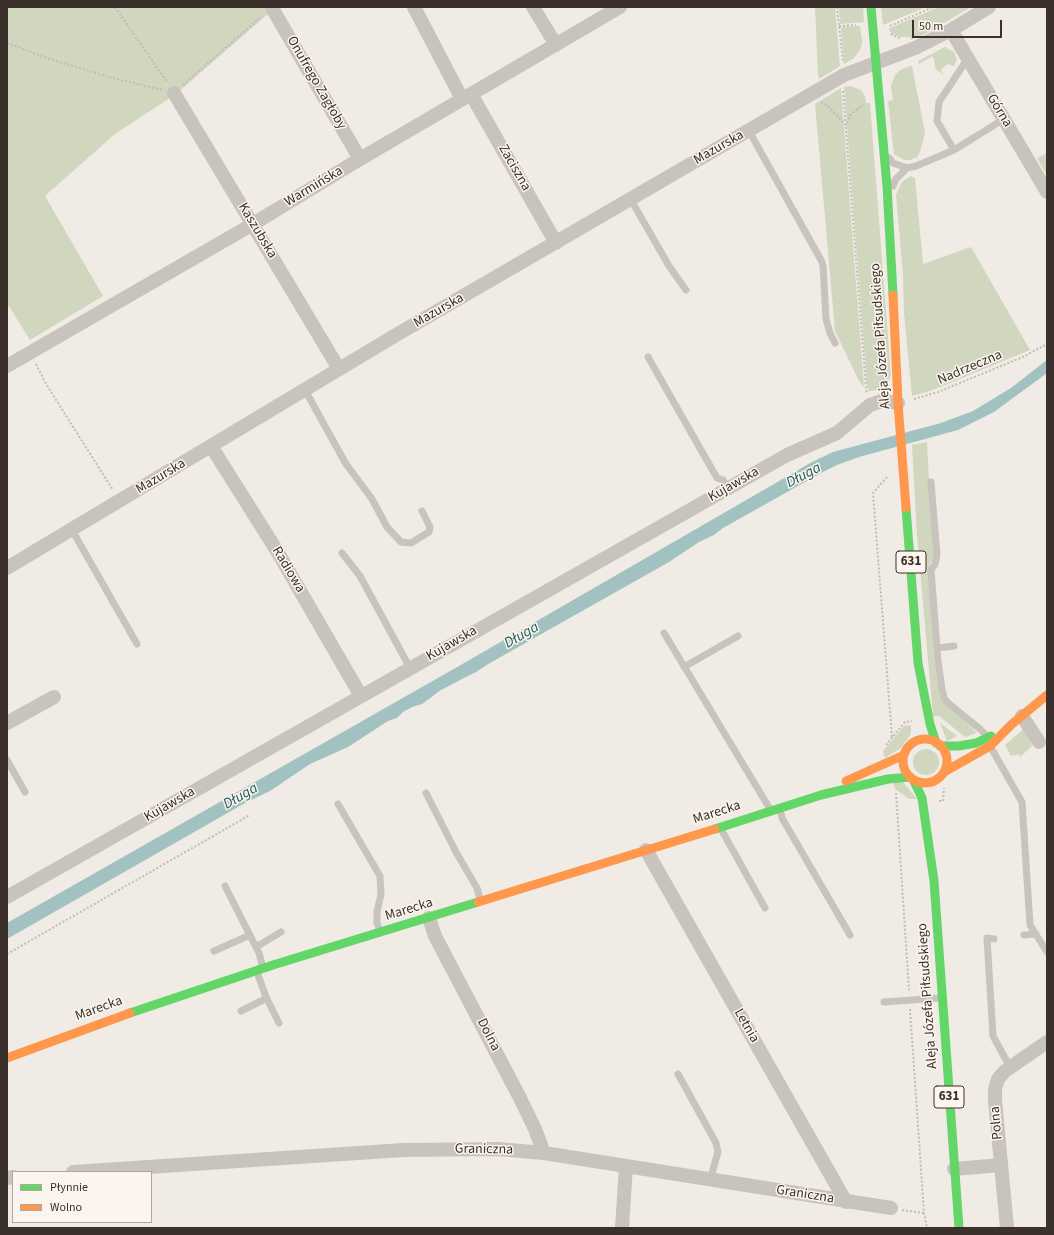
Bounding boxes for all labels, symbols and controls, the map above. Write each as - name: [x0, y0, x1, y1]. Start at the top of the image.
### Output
- scale bar: [914, 12, 1004, 38]
- text: 50 m: [919, 18, 943, 35]
- street label: Onufrego Zagłoby: [283, 33, 349, 133]
- street label: Górna: [983, 91, 1015, 131]
- street label: Mazurska: [691, 127, 747, 169]
- street label: Zaciszna: [494, 142, 534, 194]
- street label: Warmińska: [282, 163, 346, 211]
- street label: Kaszubska: [234, 200, 280, 262]
- street label: Aleja Józefa Piłsudskiego: [868, 262, 894, 410]
- street label: Mazurska: [411, 290, 467, 332]
- street label: Nadrzeczna: [935, 347, 1005, 389]
- street label: Mazurska: [133, 456, 189, 498]
- water label: Długa: [783, 459, 825, 493]
- street label: Kujawska: [706, 464, 762, 506]
- street label: Radiowa: [268, 544, 308, 596]
- road number: 631: [896, 551, 926, 573]
- water label: Długa: [501, 619, 543, 653]
- street label: Kujawska: [424, 623, 480, 665]
- water label: Długa: [220, 780, 262, 814]
- street label: Kujawska: [142, 784, 198, 826]
- street label: Marecka: [691, 797, 743, 829]
- street label: Marecka: [383, 895, 435, 925]
- street label: Aleja Józefa Piłsudskiego: [915, 922, 941, 1070]
- street label: Marecka: [73, 993, 125, 1025]
- street label: Letnia: [730, 1006, 762, 1046]
- street label: Dolna: [473, 1016, 503, 1054]
- road number: 631: [934, 1086, 964, 1108]
- street label: Polna: [987, 1106, 1007, 1140]
- street label: Graniczna: [455, 1141, 513, 1159]
- legend: [12, 1171, 152, 1223]
- text: Płynnie: [50, 1179, 88, 1196]
- street label: Graniczna: [775, 1182, 835, 1208]
- text: Wolno: [50, 1199, 82, 1216]

